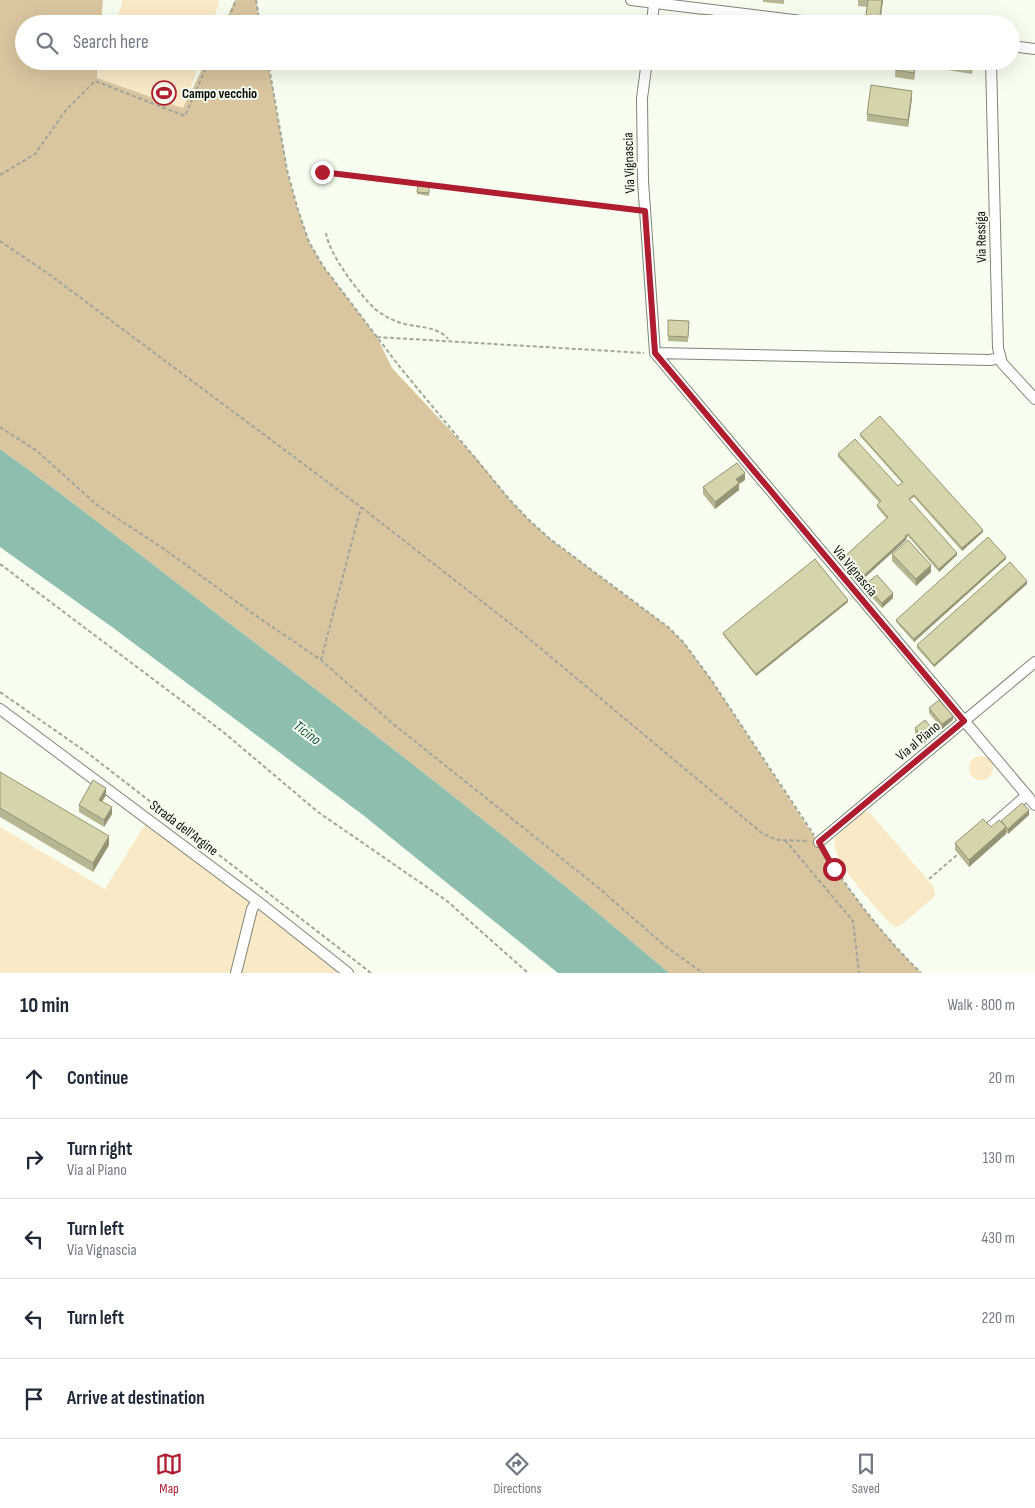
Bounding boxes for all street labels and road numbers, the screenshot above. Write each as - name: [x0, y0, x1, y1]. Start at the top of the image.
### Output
- street label: Via Vignascia: [619, 132, 639, 194]
- street label: Via Ressiga: [972, 211, 990, 263]
- street label: Via Vignascia: [829, 542, 881, 600]
- street label: Via al Piano: [892, 718, 944, 764]
- street label: Strada dell'Argine: [146, 797, 222, 859]

